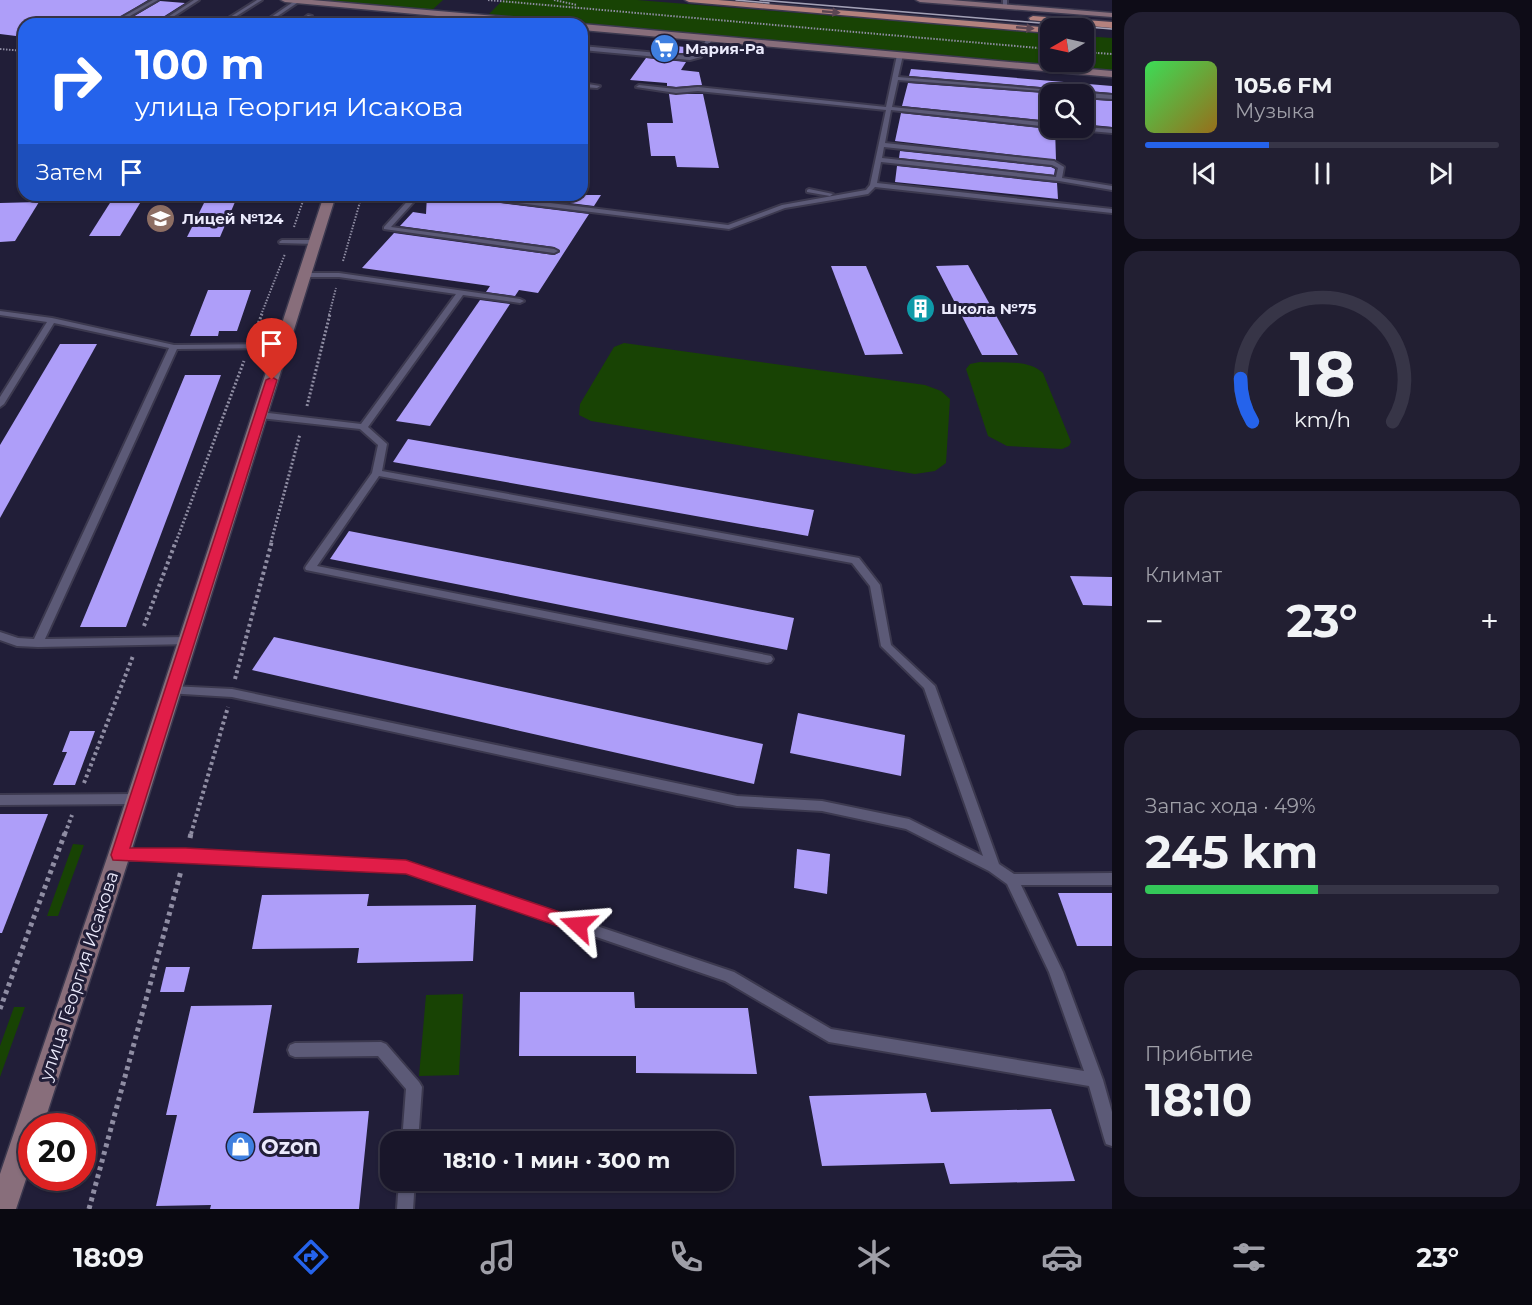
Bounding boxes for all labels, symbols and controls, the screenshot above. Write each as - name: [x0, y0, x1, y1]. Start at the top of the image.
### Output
- one-way arrow: [821, 7, 840, 17]
- north arrow: [1040, 18, 1094, 72]
- map controls: [1040, 18, 1094, 138]
- one-way arrow: [1015, 23, 1034, 33]
- supermarket icon: Мария-Ра: [648, 33, 680, 65]
- text: 100 m: [135, 38, 264, 90]
- place label: Мария-Ра: [685, 39, 764, 58]
- icon: right: [36, 42, 114, 120]
- text: 105.6 FM: [1235, 72, 1332, 99]
- button: search: [1040, 84, 1094, 138]
- text: улица Георгия Исакова: [135, 90, 464, 123]
- text: Музыка: [1235, 99, 1315, 123]
- icon: arrive: [115, 156, 148, 189]
- icon: previous: [1188, 157, 1221, 190]
- icon: pause: [1306, 157, 1339, 190]
- icon: next: [1424, 157, 1457, 190]
- text: Затем: [36, 159, 103, 186]
- school or university icon: Лицей №124: [145, 203, 177, 235]
- place label: Лицей №124: [182, 209, 284, 228]
- building icon: Школа №75: [904, 293, 936, 325]
- place label: Школа №75: [941, 299, 1037, 318]
- pin: [246, 318, 297, 380]
- icon: arrive: [255, 327, 288, 360]
- text: 18: [1289, 336, 1355, 412]
- text: km/h: [1293, 407, 1351, 433]
- text: Климат: [1145, 563, 1222, 587]
- text: 23°: [1286, 593, 1358, 648]
- text: −: [1145, 601, 1164, 641]
- text: +: [1480, 601, 1499, 641]
- text: Запас хода · 49%: [1145, 794, 1316, 818]
- text: 245 km: [1145, 824, 1318, 879]
- street label: улица Георгия Исакова: [34, 868, 123, 1085]
- position arrow: [546, 893, 610, 957]
- text: Прибытие: [1145, 1042, 1253, 1066]
- text: 18:10: [1145, 1072, 1252, 1127]
- speed limit sign: 20: [18, 1113, 96, 1191]
- shop icon: Ozon: [224, 1131, 256, 1163]
- place label: Ozon: [261, 1134, 318, 1159]
- text: 18:10 · 1 мин · 300 m: [444, 1147, 670, 1174]
- icon: directions: [290, 1236, 332, 1278]
- icon: music: [477, 1236, 519, 1278]
- icon: phone: [665, 1236, 707, 1278]
- icon: climate: [853, 1236, 895, 1278]
- icon: car: [1041, 1236, 1083, 1278]
- icon: filters: [1228, 1236, 1270, 1278]
- text: 18:09: [73, 1241, 144, 1274]
- text: 23°: [1416, 1241, 1459, 1274]

